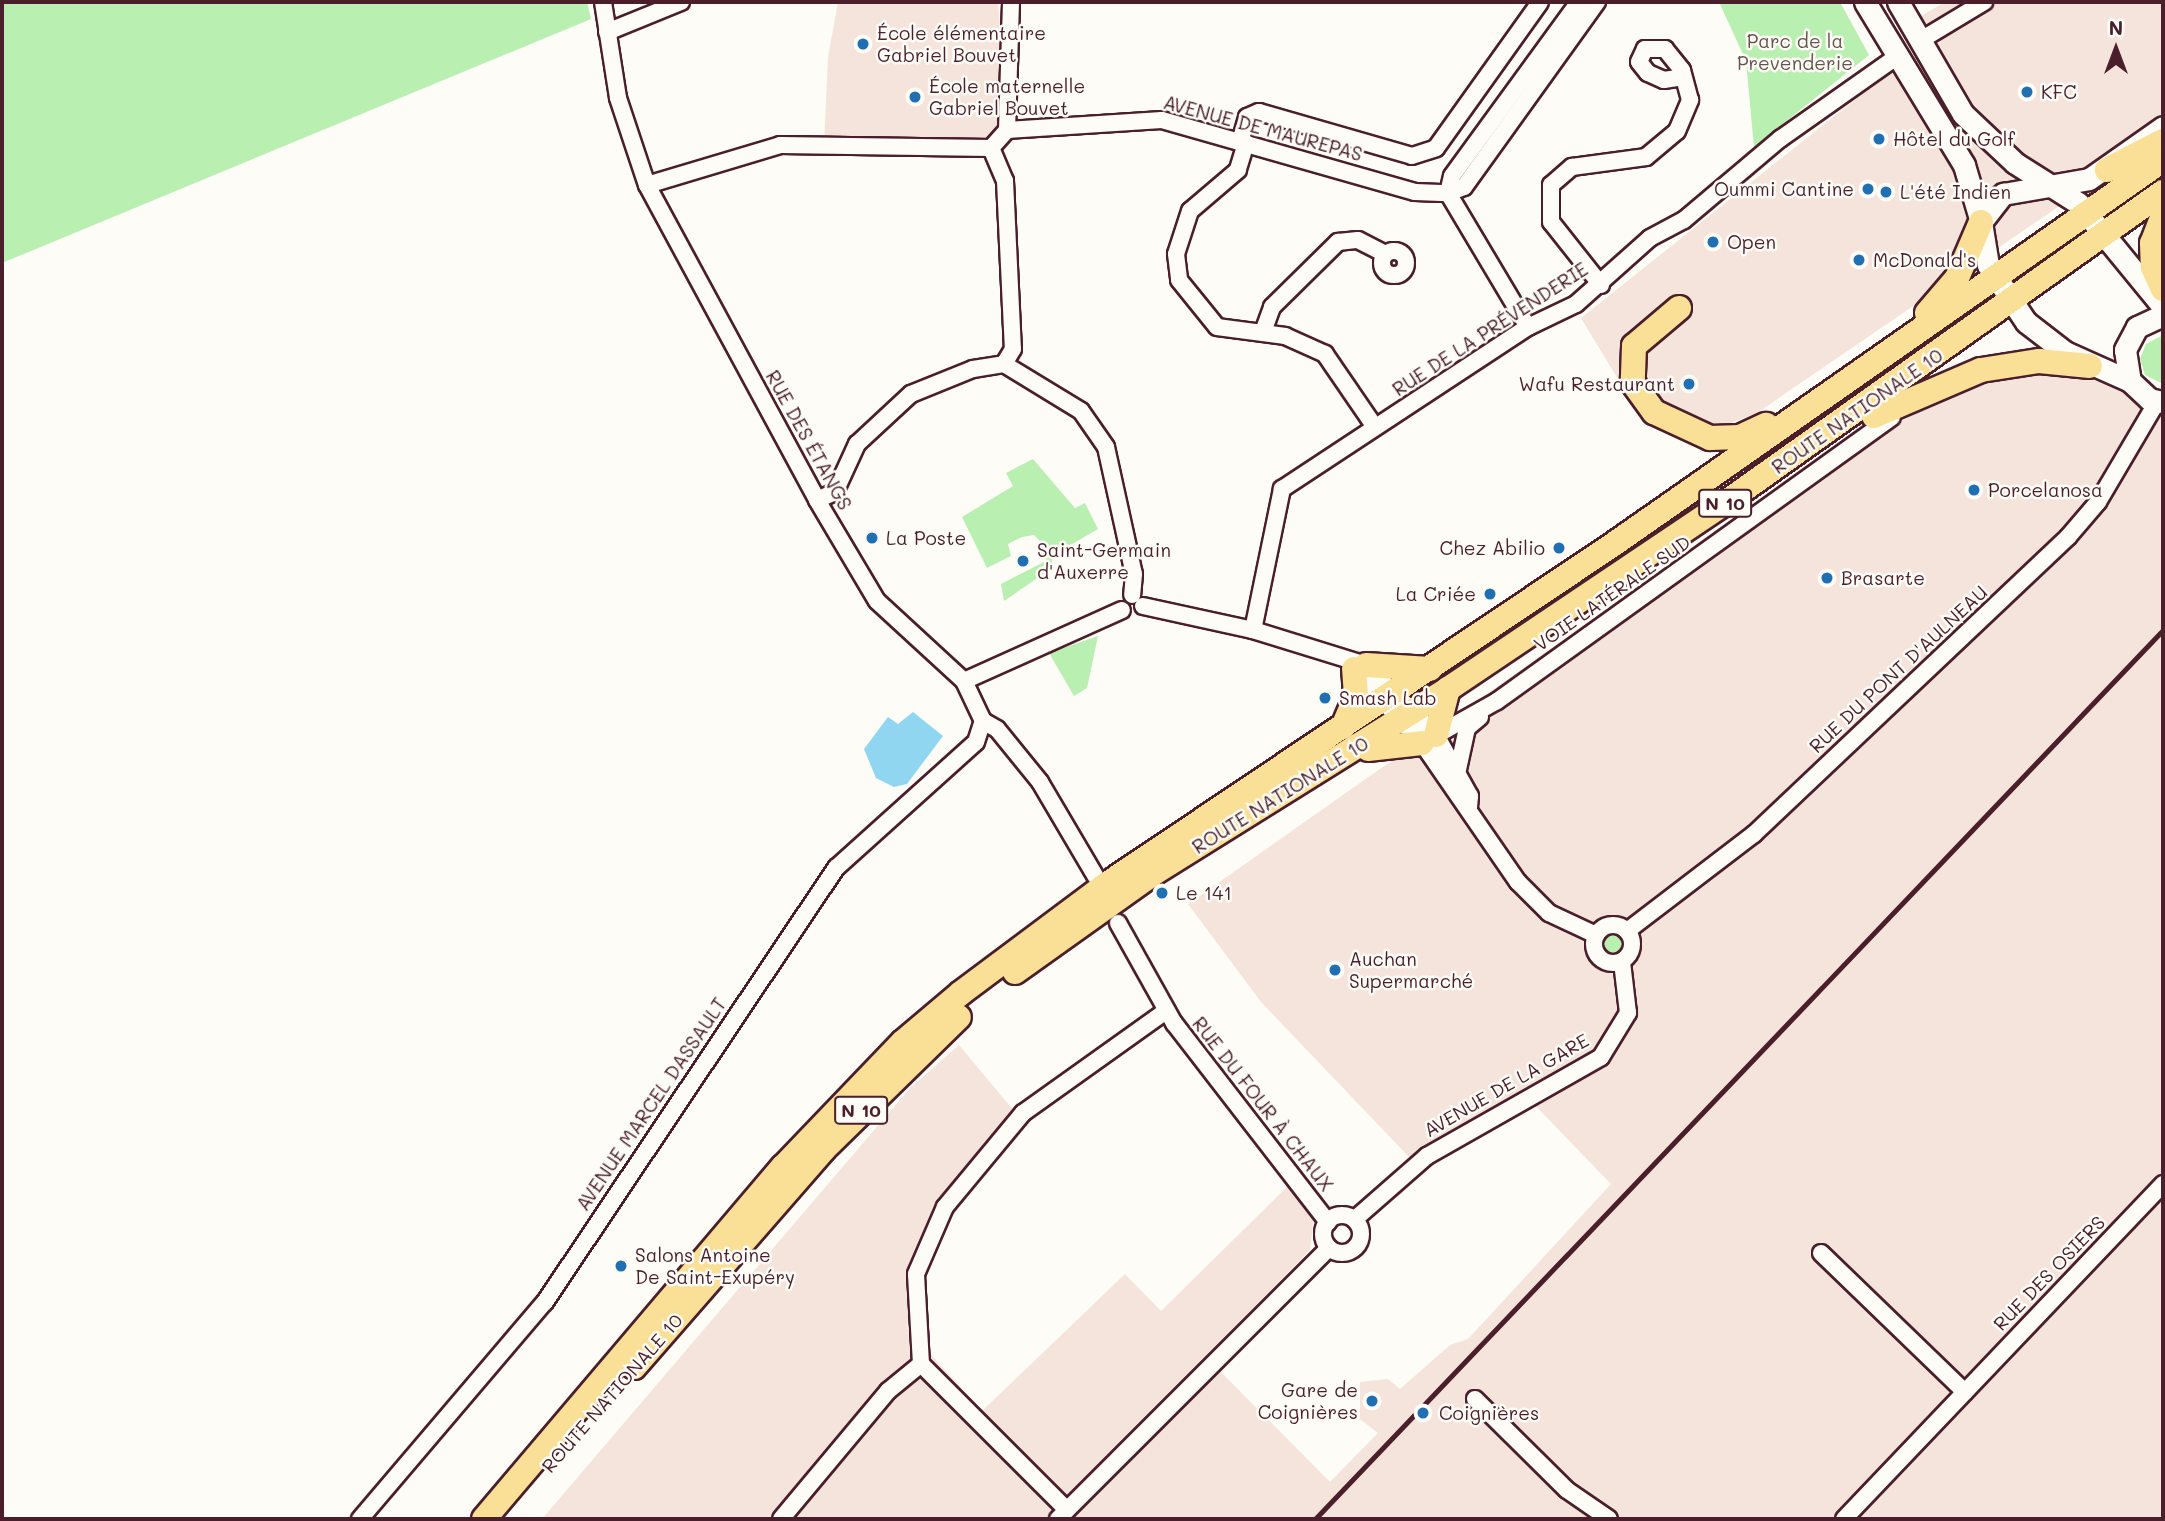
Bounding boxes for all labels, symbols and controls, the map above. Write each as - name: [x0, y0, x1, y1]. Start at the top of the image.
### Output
- north arrow: [2081, 14, 2151, 84]
- text: N: [2109, 15, 2123, 40]
- place label: École élémentaire Gabriel Bouvet: [877, 22, 1046, 66]
- park label: Parc de la Prevenderie: [1737, 30, 1853, 74]
- marker: École élémentaire Gabriel Bouvet: [855, 36, 871, 52]
- place label: École maternelle Gabriel Bouvet: [929, 75, 1085, 119]
- place label: KFC: [2041, 81, 2077, 103]
- marker: KFC: [2019, 84, 2035, 100]
- marker: École maternelle Gabriel Bouvet: [907, 89, 923, 105]
- street label: AVENUE DE MAUREPAS: [1161, 90, 1365, 166]
- place label: Hôtel du Golf: [1893, 128, 2015, 150]
- marker: Hôtel du Golf: [1871, 131, 1887, 147]
- place label: Oummi Cantine: [1714, 178, 1854, 200]
- marker: Oummi Cantine: [1860, 181, 1876, 197]
- place label: L'été Indien: [1900, 181, 2011, 203]
- marker: L'été Indien: [1878, 184, 1894, 200]
- place label: Open: [1727, 231, 1776, 253]
- marker: Open: [1705, 234, 1721, 250]
- place label: McDonald's: [1873, 249, 1976, 271]
- marker: McDonald's: [1851, 252, 1867, 268]
- street label: RUE DE LA PRÉVENDERIE: [1388, 257, 1592, 401]
- street label: ROUTE NATIONALE 10: [1767, 343, 1947, 479]
- street label: RUE DES ÉTANGS: [761, 366, 857, 514]
- place label: Wafu Restaurant: [1519, 373, 1675, 395]
- marker: Wafu Restaurant: [1681, 376, 1697, 392]
- place label: Porcelanosa: [1988, 479, 2103, 501]
- marker: Porcelanosa: [1966, 482, 1982, 498]
- road number: N 10: [1697, 489, 1753, 518]
- place label: La Poste: [886, 527, 966, 549]
- marker: La Poste: [864, 530, 880, 546]
- street label: VOIE LATÉRALE SUD: [1529, 530, 1695, 656]
- place label: Chez Abilio: [1439, 537, 1545, 559]
- place label: Saint-Germain d'Auxerre: [1037, 539, 1171, 583]
- marker: Chez Abilio: [1551, 540, 1567, 556]
- marker: Saint-Germain d'Auxerre: [1015, 553, 1031, 569]
- place label: Brasarte: [1841, 567, 1925, 589]
- marker: Brasarte: [1819, 570, 1835, 586]
- street label: RUE DU PONT D'AULNEAU: [1804, 581, 1992, 757]
- place label: La Criée: [1396, 583, 1476, 605]
- marker: La Criée: [1482, 586, 1498, 602]
- place label: Smash Lab: [1339, 687, 1437, 709]
- marker: Smash Lab: [1317, 690, 1333, 706]
- street label: ROUTE NATIONALE 10: [1188, 732, 1372, 858]
- place label: Le 141: [1176, 882, 1232, 904]
- marker: Le 141: [1154, 885, 1170, 901]
- place label: Auchan Supermarché: [1349, 948, 1473, 992]
- marker: Auchan Supermarché: [1327, 962, 1343, 978]
- street label: AVENUE MARCEL DASSAULT: [571, 993, 731, 1215]
- street label: RUE DU FOUR À CHAUX: [1188, 1012, 1338, 1196]
- street label: AVENUE DE LA GARE: [1420, 1028, 1592, 1142]
- road number: N 10: [833, 1096, 889, 1125]
- street label: RUE DES OSIERS: [1989, 1211, 2109, 1335]
- place label: Salons Antoine De Saint-Exupéry: [635, 1244, 795, 1288]
- marker: Salons Antoine De Saint-Exupéry: [613, 1258, 629, 1274]
- street label: ROUTE NATIONALE 10: [537, 1309, 687, 1477]
- place label: Gare de Coignières: [1258, 1379, 1358, 1423]
- marker: Gare de Coignières: [1364, 1393, 1380, 1409]
- place label: Coignières: [1439, 1402, 1539, 1424]
- marker: Coignières: [1413, 1403, 1433, 1423]

